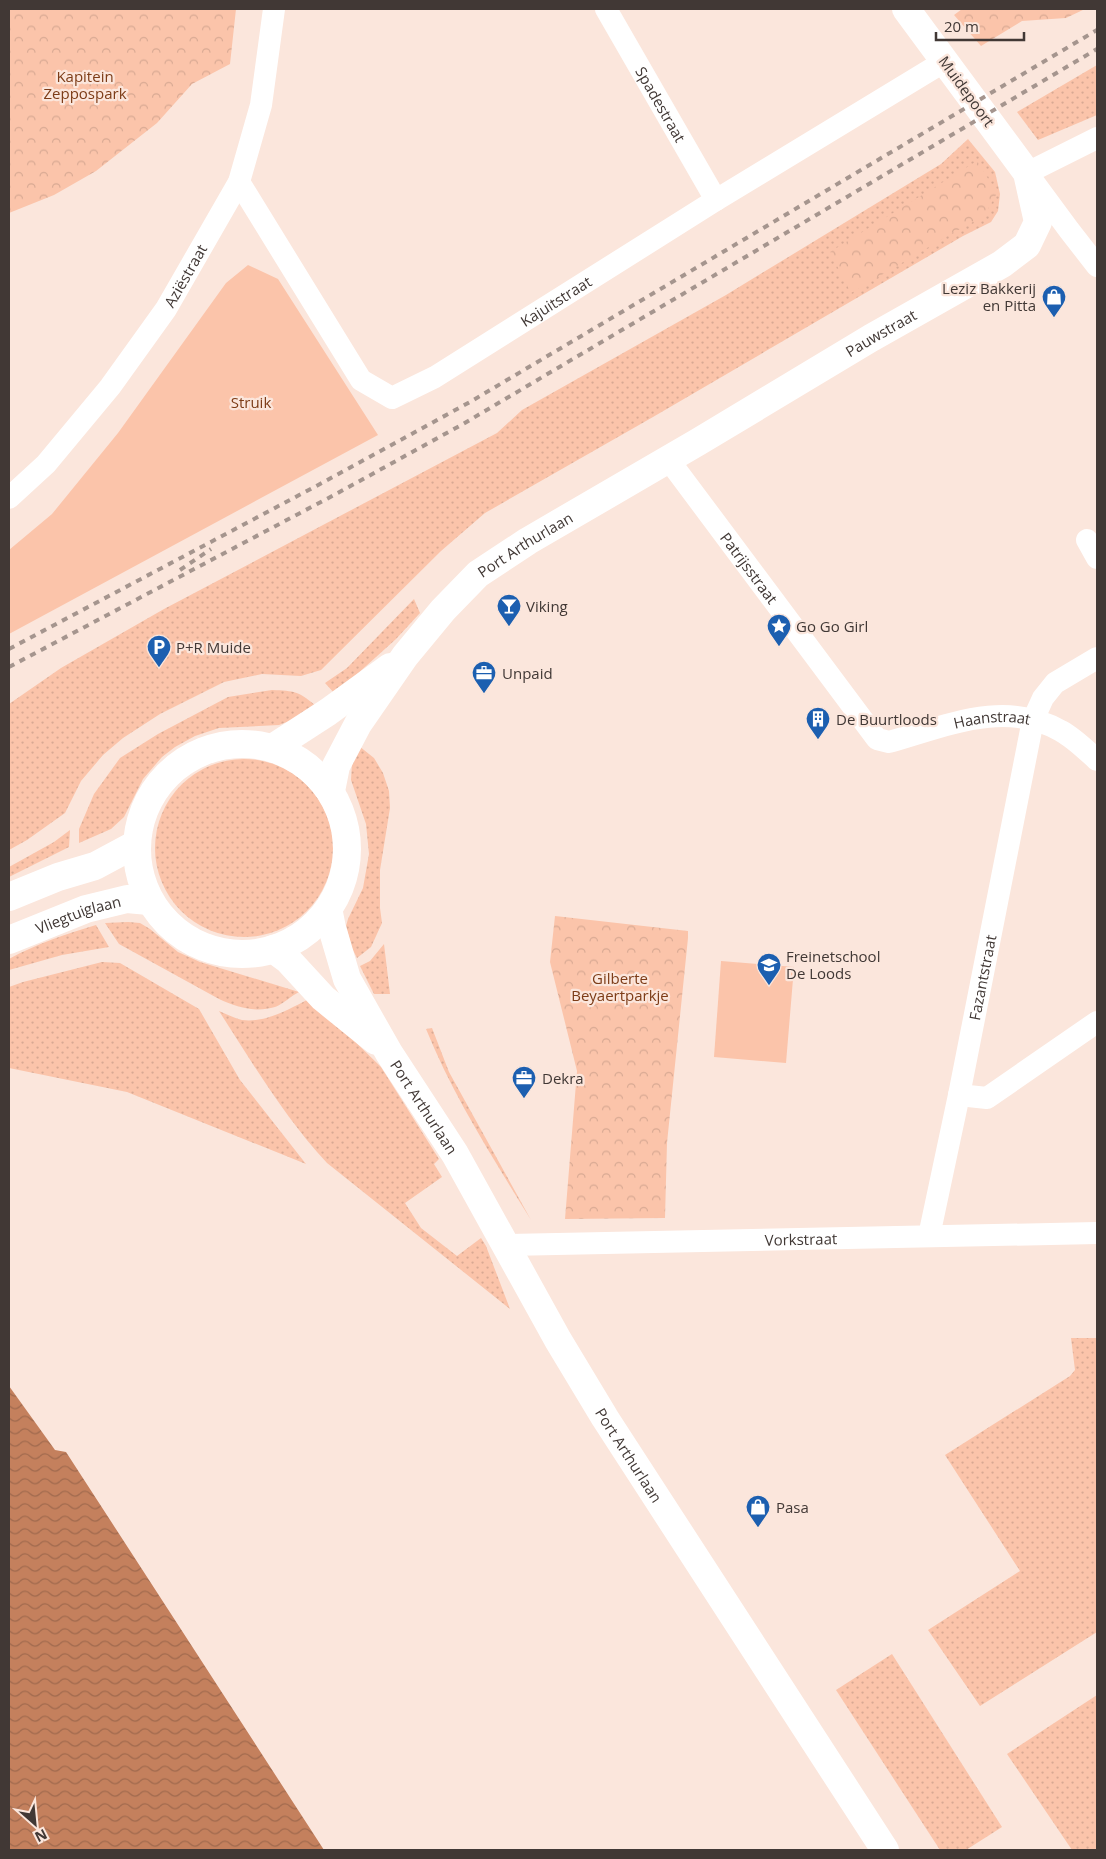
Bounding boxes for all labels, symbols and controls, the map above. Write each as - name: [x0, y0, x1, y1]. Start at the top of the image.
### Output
- scale bar: [936, 10, 1024, 42]
- text: 20 m: [944, 16, 979, 36]
- street label: Muidepoort: [935, 52, 999, 130]
- street label: Spadestraat: [631, 63, 691, 146]
- park label: Kapitein Zeppospark: [43, 66, 127, 103]
- street label: Aziëstraat: [159, 240, 211, 311]
- street label: Kajuitstraat: [516, 271, 595, 331]
- place label: Leziz Bakkerij en Pitta: [942, 278, 1036, 315]
- shop icon: Leziz Bakkerij en Pitta: [1041, 284, 1067, 318]
- street label: Pauwstraat: [842, 304, 920, 361]
- park label: Struik: [231, 392, 271, 412]
- street label: Port Arthurlaan: [473, 507, 576, 582]
- street label: Patrijsstraat: [716, 528, 783, 608]
- bar icon: Viking: [496, 593, 522, 627]
- place label: Viking: [526, 596, 568, 616]
- place icon: Go Go Girl: [766, 613, 792, 647]
- place label: Go Go Girl: [796, 616, 868, 636]
- parking icon: P+R Muide: [146, 634, 172, 668]
- place label: P+R Muide: [176, 637, 251, 657]
- office icon: Unpaid: [471, 660, 497, 694]
- place label: Unpaid: [502, 663, 553, 683]
- building icon: De Buurtloods: [805, 706, 831, 740]
- street label: Haanstraat: [951, 706, 1033, 733]
- place label: De Buurtloods: [836, 709, 937, 729]
- street label: Vliegtuiglaan: [32, 891, 123, 938]
- street label: Fazantstraat: [964, 933, 1000, 1022]
- place label: Freinetschool De Loods: [786, 946, 880, 983]
- school or university icon: Freinetschool De Loods: [756, 952, 782, 986]
- park label: Gilberte Beyaertparkje: [571, 968, 669, 1005]
- street label: Port Arthurlaan: [386, 1056, 462, 1158]
- office icon: Dekra: [511, 1065, 537, 1099]
- place label: Dekra: [542, 1068, 584, 1088]
- street label: Vorkstraat: [764, 1228, 837, 1250]
- street label: Port Arthurlaan: [591, 1404, 667, 1506]
- shop icon: Pasa: [745, 1494, 771, 1528]
- place label: Pasa: [776, 1497, 809, 1517]
- north arrow: [10, 1799, 60, 1849]
- text: N: [32, 1825, 51, 1847]

